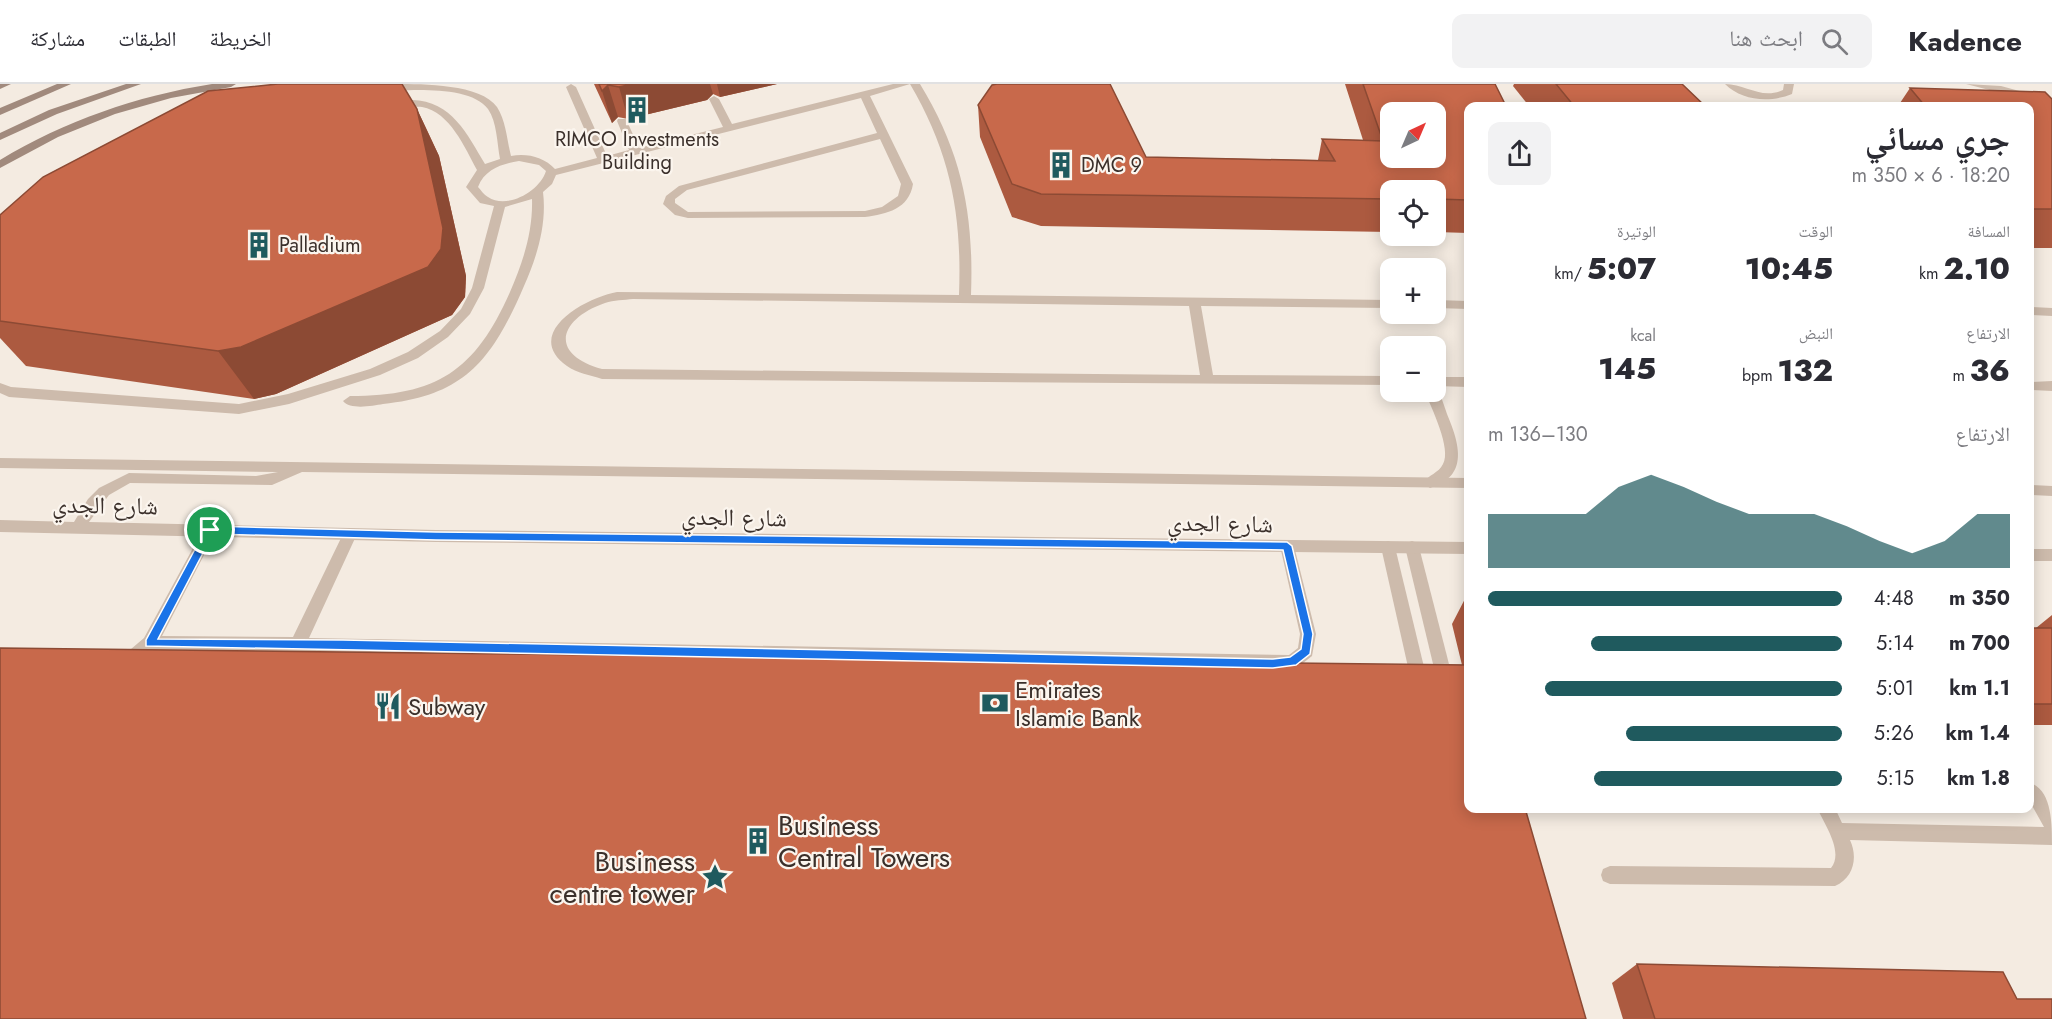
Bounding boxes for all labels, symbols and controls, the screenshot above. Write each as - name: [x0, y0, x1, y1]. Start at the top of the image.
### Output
- search box: [1452, 14, 1872, 68]
- text: Kadence: [1908, 21, 2022, 62]
- text: ابحث هنا: [1729, 22, 1803, 54]
- text: مشاركة: [30, 24, 85, 54]
- text: الطبقات: [118, 24, 177, 54]
- text: الخريطة: [210, 24, 271, 54]
- icon: search: [1818, 25, 1851, 58]
- building icon: RIMCO Investments Building: [622, 95, 652, 125]
- north arrow: [1380, 102, 1446, 168]
- map controls: [1380, 102, 1446, 402]
- text: جري مسائي: [1865, 115, 2010, 162]
- button: share: [1488, 122, 1551, 185]
- place label: RIMCO Investments Building: [555, 125, 719, 177]
- building icon: DMC 9: [1046, 150, 1076, 180]
- place label: DMC 9: [1081, 151, 1142, 180]
- text: 18:20 · 6 × 350 m: [1851, 161, 2010, 190]
- button: locate: [1380, 180, 1446, 246]
- text: الوتيرة: [1617, 220, 1656, 243]
- text: الوقت: [1799, 220, 1833, 243]
- text: المسافة: [1968, 220, 2010, 243]
- building icon: Palladium: [244, 230, 274, 260]
- place label: Palladium: [279, 231, 361, 260]
- text: 5:07: [1587, 247, 1656, 290]
- text: 10:45: [1745, 247, 1833, 290]
- text: 2.10: [1943, 247, 2010, 290]
- button: +: [1380, 258, 1446, 324]
- text: /km: [1554, 262, 1587, 285]
- text: km: [1919, 262, 1943, 285]
- text: النبض: [1799, 322, 1833, 345]
- text: الارتفاع: [1966, 322, 2010, 345]
- text: kcal: [1630, 324, 1656, 347]
- button: −: [1380, 336, 1446, 402]
- text: 145: [1598, 347, 1656, 390]
- text: 132: [1777, 349, 1833, 392]
- text: 36: [1970, 349, 2010, 392]
- text: bpm: [1742, 364, 1777, 387]
- text: m: [1953, 364, 1970, 387]
- text: 130–136 m: [1488, 420, 1588, 449]
- text: الارتفاع: [1955, 420, 2010, 449]
- street label: شارع الجدي: [52, 487, 158, 526]
- street label: شارع الجدي: [681, 499, 787, 538]
- pin: [184, 504, 235, 555]
- street label: شارع الجدي: [1167, 505, 1273, 544]
- icon: arrive: [193, 513, 226, 546]
- text: 4:48: [1874, 584, 1914, 613]
- text: 350 m: [1949, 584, 2010, 613]
- text: 5:14: [1876, 629, 1914, 658]
- text: 700 m: [1949, 629, 2010, 658]
- place label: Emirates Islamic Bank: [1015, 672, 1140, 735]
- text: 5:01: [1876, 674, 1914, 703]
- text: 1.1 km: [1949, 674, 2010, 703]
- bank icon: Emirates Islamic Bank: [980, 688, 1010, 718]
- place label: Subway: [408, 689, 486, 724]
- restaurant icon: Subway: [373, 691, 403, 721]
- text: 5:26: [1874, 719, 1914, 748]
- text: 1.4 km: [1945, 719, 2010, 748]
- text: 5:15: [1876, 764, 1914, 793]
- text: 1.8 km: [1947, 764, 2010, 793]
- place label: Business Central Towers: [778, 805, 950, 878]
- building icon: Business Central Towers: [743, 826, 773, 856]
- place label: Business centre tower: [550, 841, 695, 914]
- place icon: Business centre tower: [700, 862, 730, 892]

